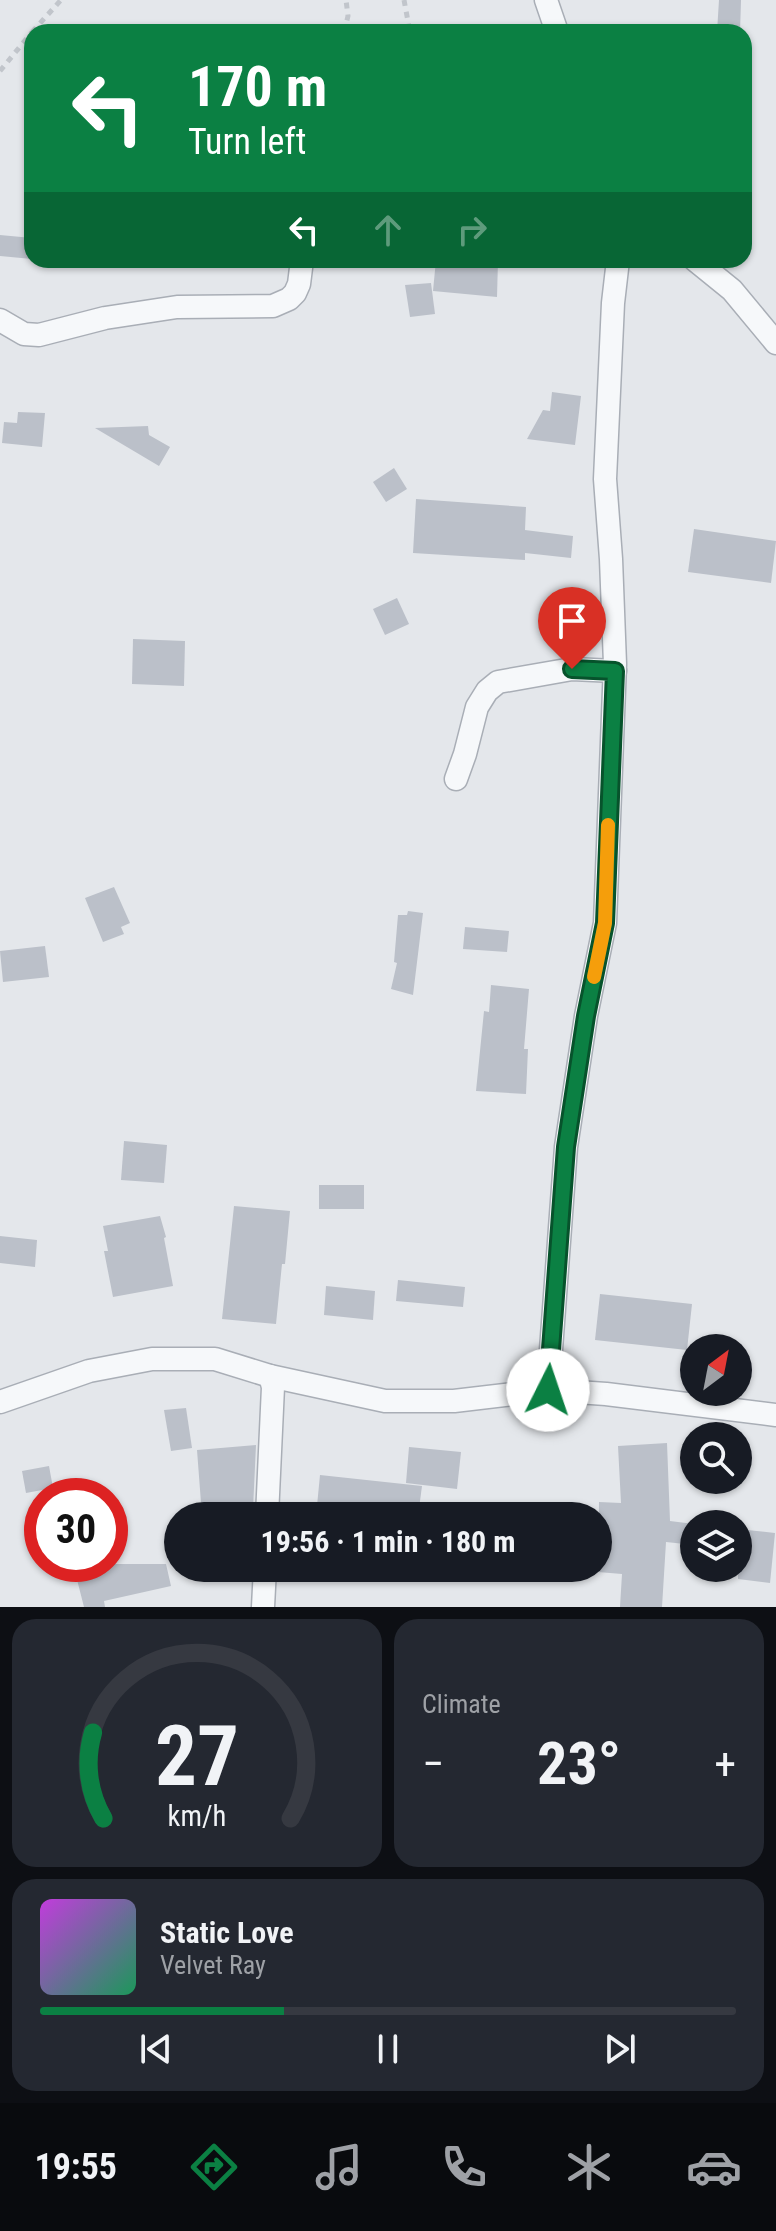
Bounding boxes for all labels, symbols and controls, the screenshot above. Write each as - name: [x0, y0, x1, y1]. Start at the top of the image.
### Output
- text: 170 m: [188, 54, 327, 120]
- icon: left: [56, 56, 160, 160]
- text: Turn left: [188, 121, 306, 163]
- icon: left: [282, 208, 326, 252]
- icon: ahead: [366, 208, 410, 252]
- icon: right: [450, 208, 494, 252]
- pin: [538, 587, 606, 669]
- icon: arrive: [550, 599, 594, 643]
- north arrow: [680, 1334, 752, 1406]
- map controls: [680, 1334, 752, 1582]
- position arrow: [506, 1348, 590, 1432]
- button: search: [680, 1422, 752, 1494]
- speed limit sign: 30: [24, 1478, 128, 1582]
- button: layers: [680, 1510, 752, 1582]
- text: 19:56 · 1 min · 180 m: [261, 1524, 515, 1559]
- text: Climate: [422, 1689, 501, 1719]
- text: 27: [155, 1708, 239, 1805]
- text: 23°: [537, 1728, 621, 1799]
- text: −: [422, 1738, 444, 1790]
- text: +: [714, 1738, 736, 1790]
- text: km/h: [168, 1799, 226, 1833]
- text: Static Love: [160, 1915, 294, 1950]
- text: Velvet Ray: [160, 1950, 266, 1980]
- icon: previous: [134, 2027, 178, 2071]
- icon: pause: [366, 2027, 410, 2071]
- icon: next: [598, 2027, 642, 2071]
- icon: directions: [186, 2139, 242, 2195]
- icon: music: [311, 2139, 367, 2195]
- icon: phone: [436, 2139, 492, 2195]
- icon: climate: [561, 2139, 617, 2195]
- icon: car: [686, 2139, 742, 2195]
- text: 19:55: [34, 2146, 117, 2188]

